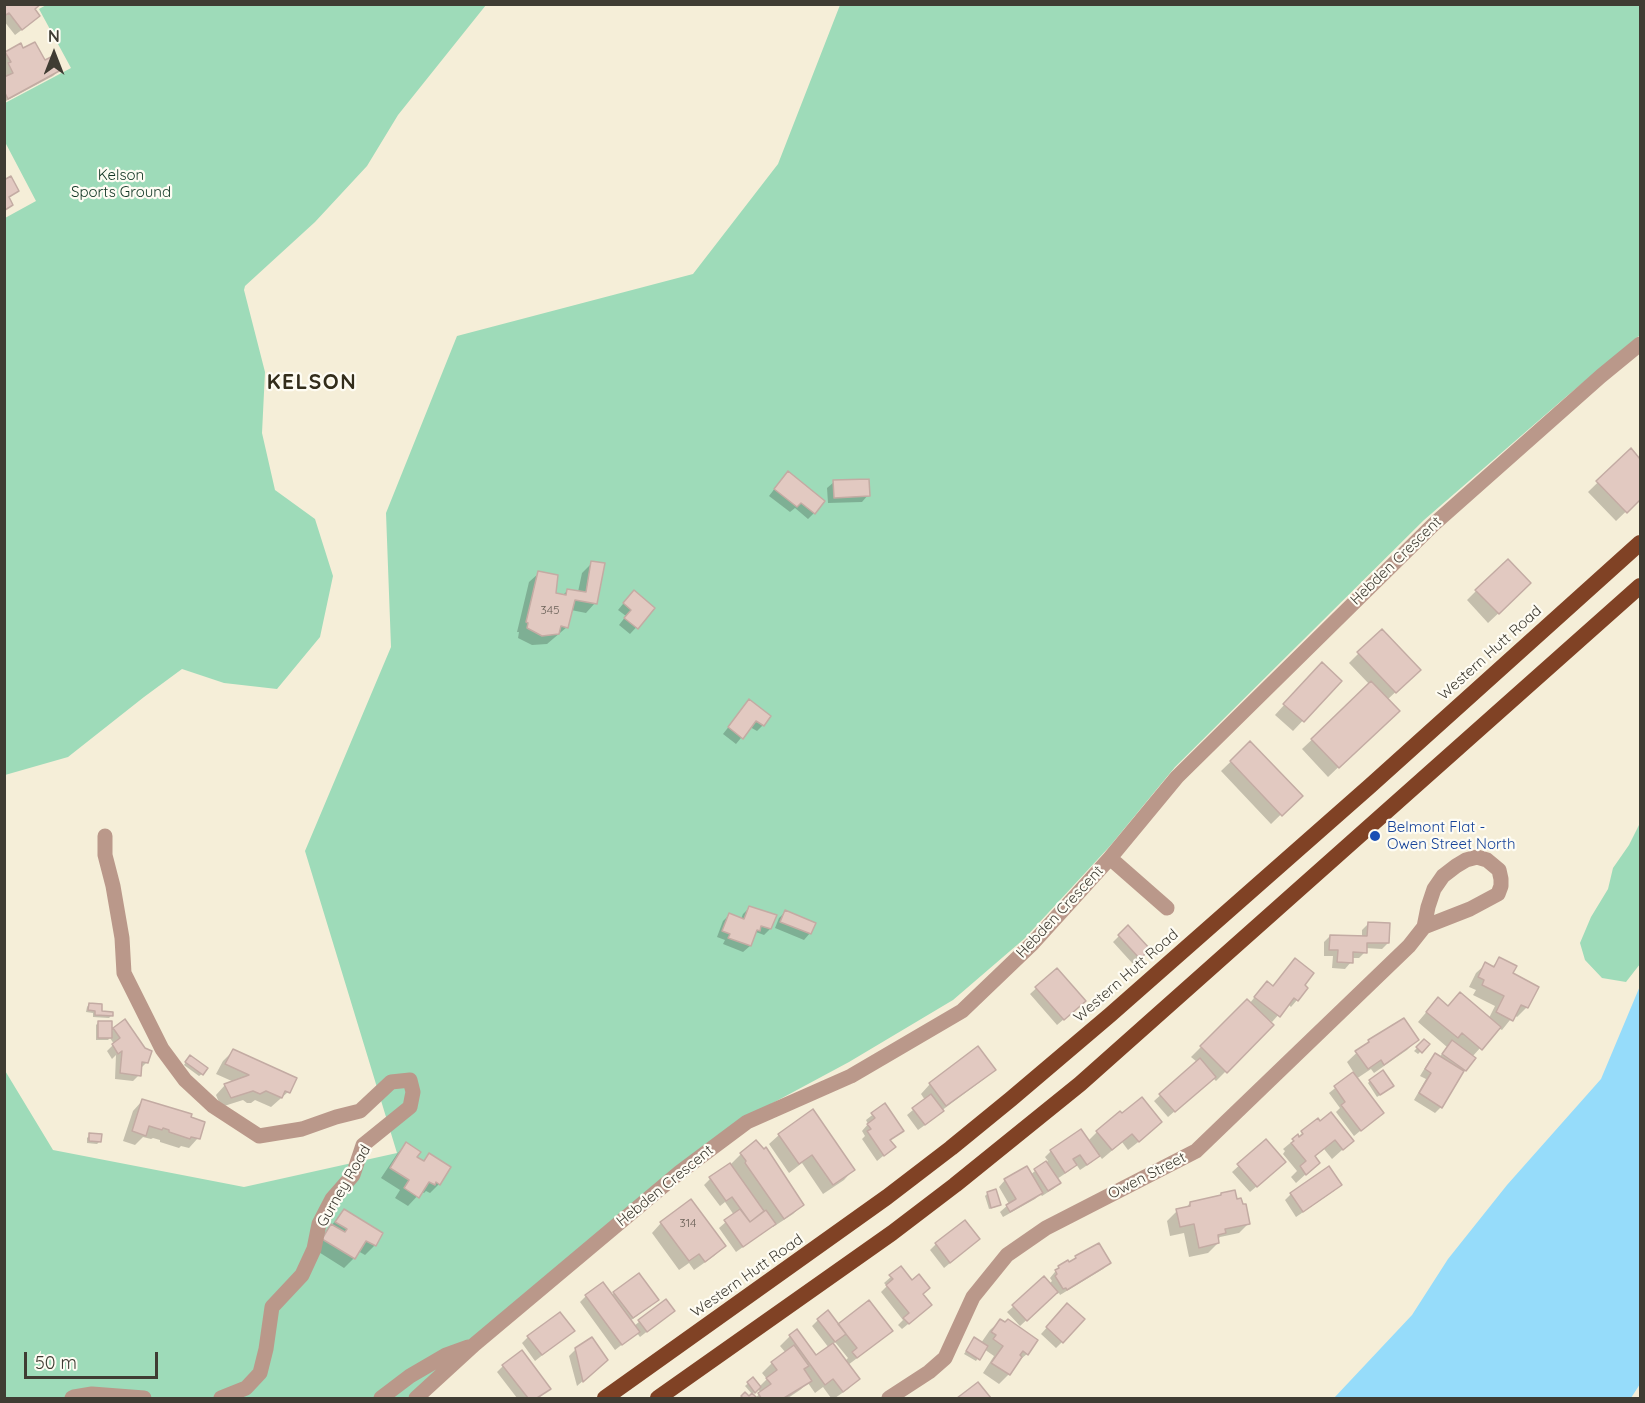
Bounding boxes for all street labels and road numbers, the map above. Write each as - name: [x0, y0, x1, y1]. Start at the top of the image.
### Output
- street label: Hebden Crescent: [1347, 513, 1445, 609]
- street label: Western Hutt Road: [1435, 602, 1545, 704]
- street label: Hebden Crescent: [1013, 862, 1107, 962]
- street label: Western Hutt Road: [1070, 926, 1182, 1026]
- street label: Hebden Crescent: [613, 1141, 717, 1231]
- street label: Gurney Road: [313, 1142, 375, 1230]
- street label: Owen Street: [1105, 1149, 1189, 1203]
- street label: Western Hutt Road: [688, 1231, 806, 1321]

